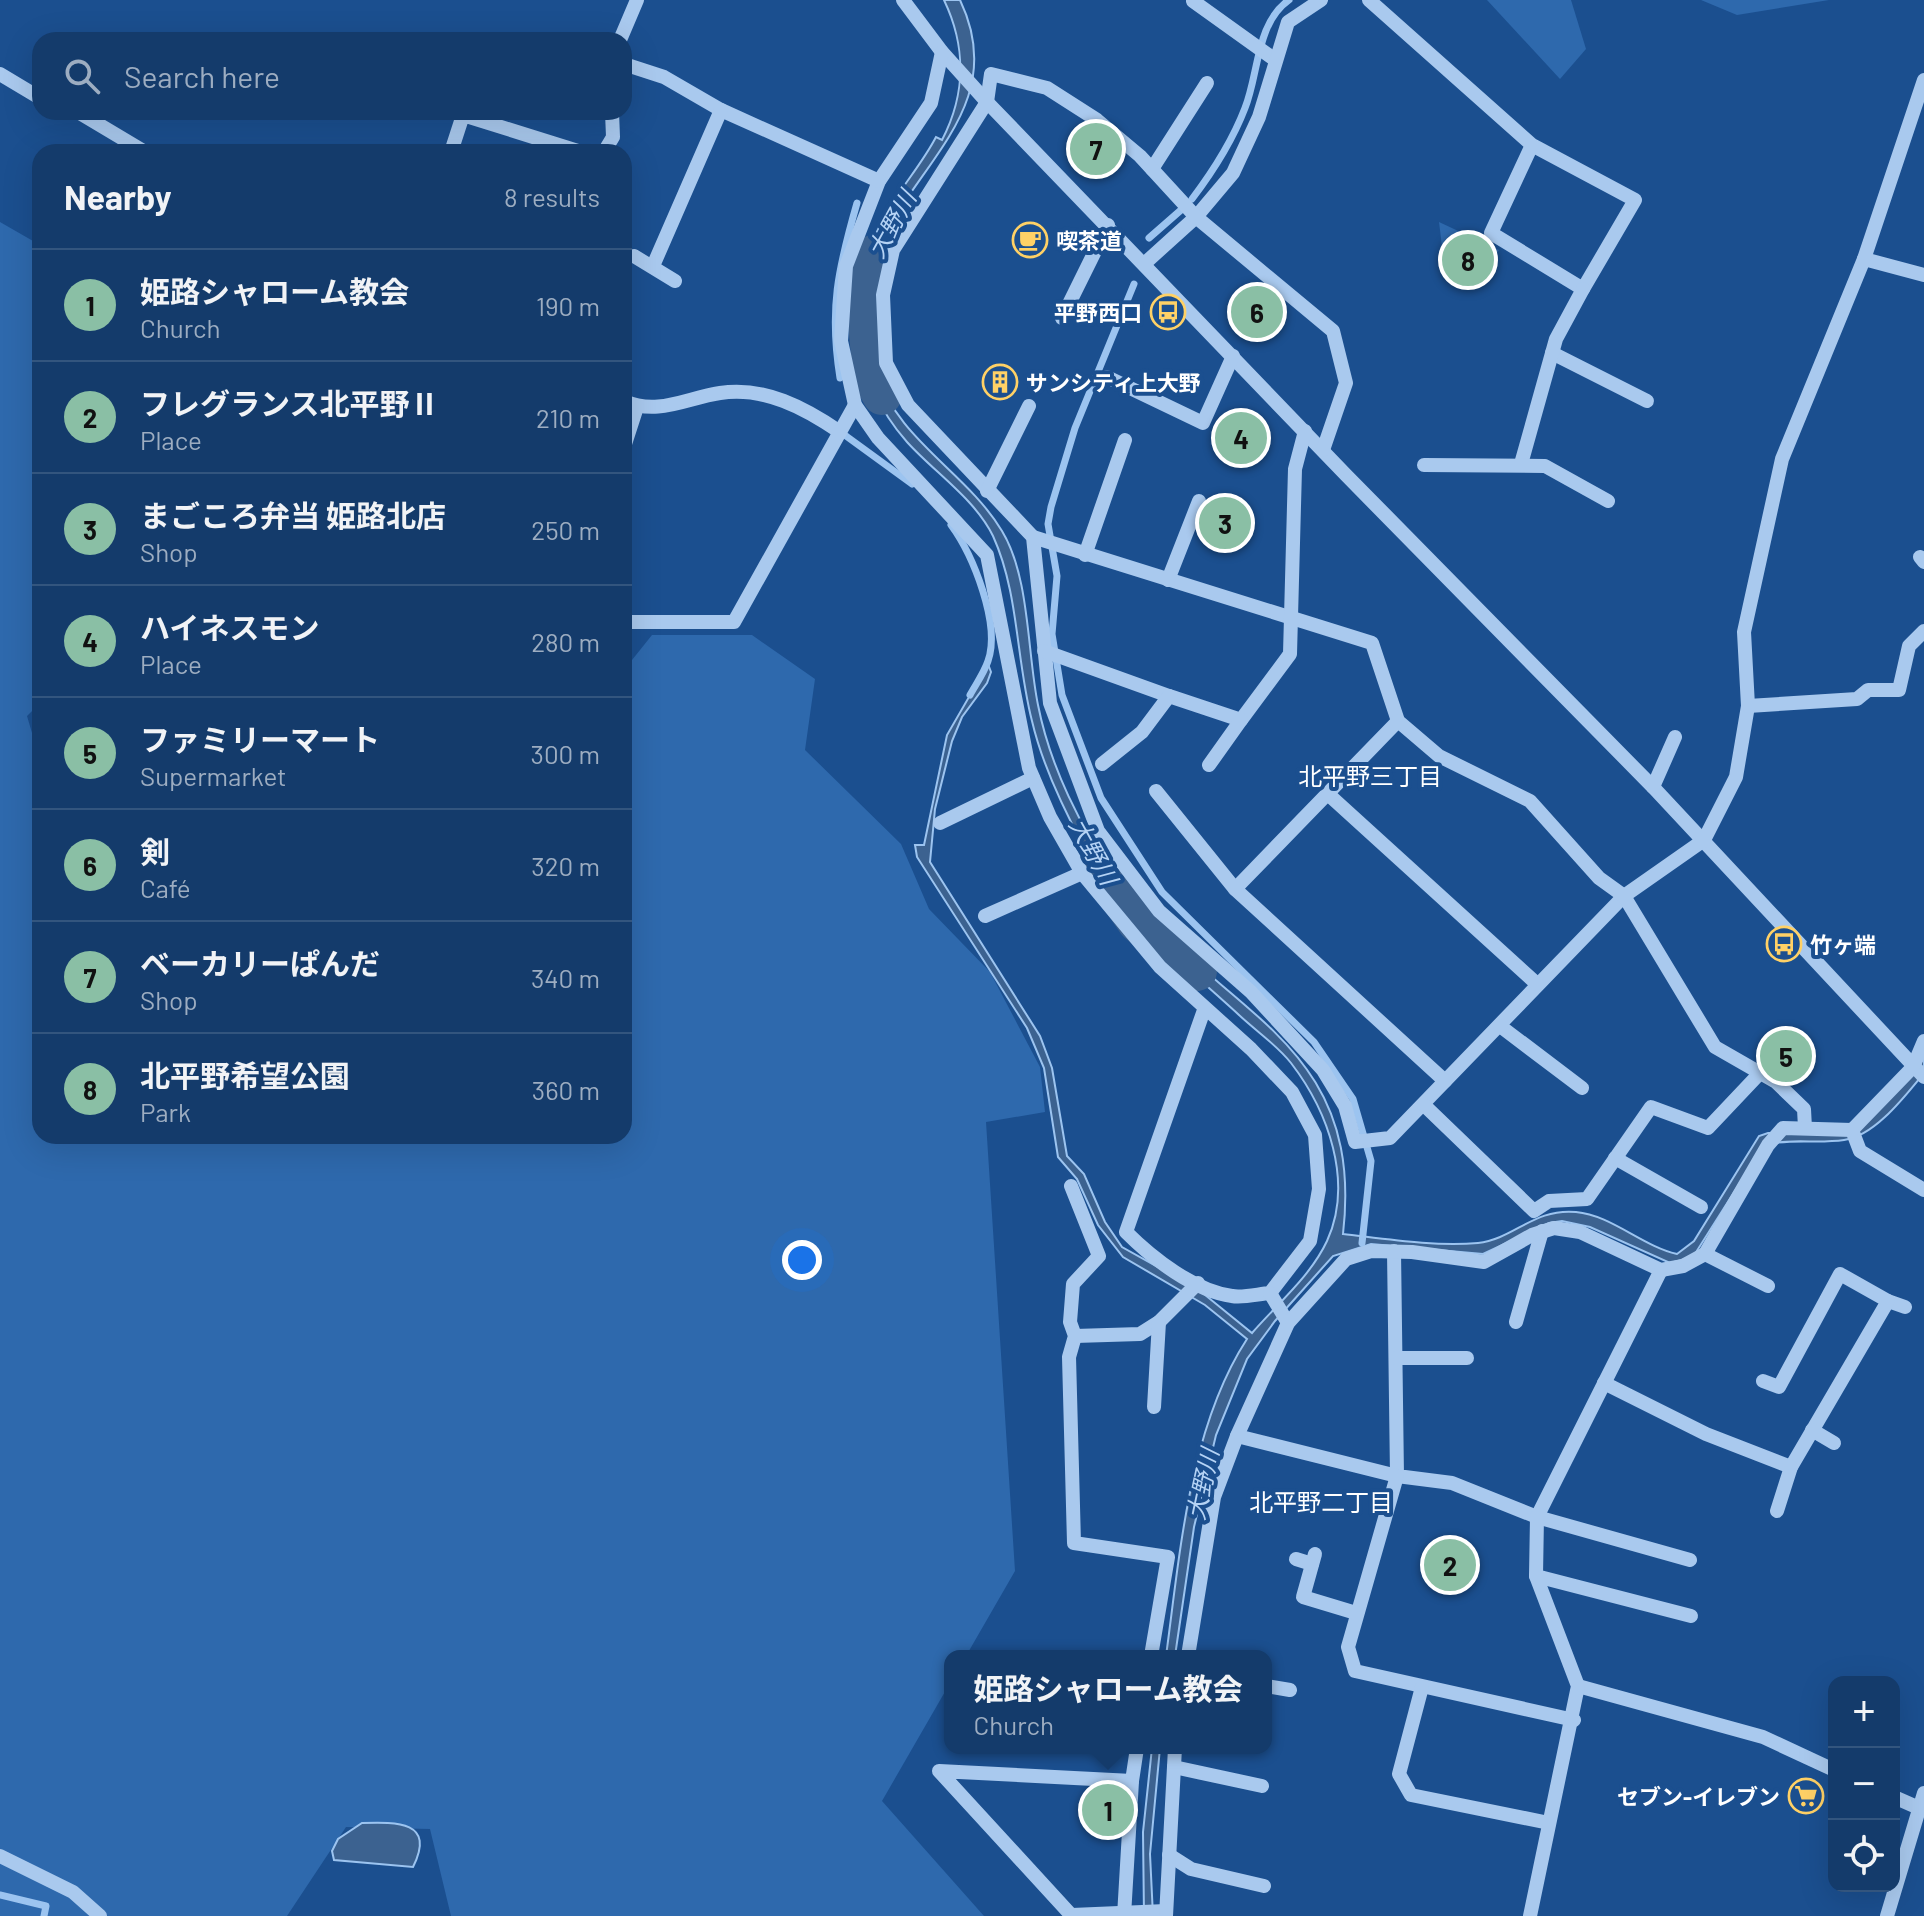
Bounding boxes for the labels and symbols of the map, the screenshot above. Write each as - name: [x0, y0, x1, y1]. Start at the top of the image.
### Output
- pin: 7: [1070, 119, 1122, 179]
- water label: 大野川: [861, 183, 923, 263]
- cafe icon: 喫茶道: [1011, 221, 1049, 259]
- place label: 喫茶道: [1056, 227, 1122, 253]
- pin: 8: [1442, 230, 1494, 290]
- pin: 6: [1231, 282, 1283, 342]
- bus stop icon: 平野西口: [1149, 293, 1187, 331]
- place label: 平野西口: [1054, 299, 1142, 325]
- building icon: サンシティ上大野: [981, 363, 1019, 401]
- place label: サンシティ上大野: [1026, 369, 1201, 395]
- pin: 4: [1215, 408, 1267, 468]
- pin: 3: [1199, 493, 1251, 553]
- district label: 北平野三丁目: [1298, 761, 1442, 790]
- water label: 大野川: [1064, 812, 1126, 892]
- bus stop icon: 竹ヶ端: [1765, 925, 1803, 963]
- place label: 竹ヶ端: [1810, 931, 1876, 957]
- pin: 5: [1760, 1026, 1812, 1086]
- your location: [782, 1240, 822, 1280]
- water label: 大野川: [1180, 1443, 1224, 1522]
- district label: 北平野二丁目: [1249, 1487, 1393, 1516]
- pin: 2: [1424, 1535, 1476, 1595]
- supermarket icon: セブン-イレブン: [1787, 1777, 1825, 1815]
- pin: 1: [1082, 1780, 1134, 1840]
- place label: セブン-イレブン: [1617, 1783, 1780, 1809]

